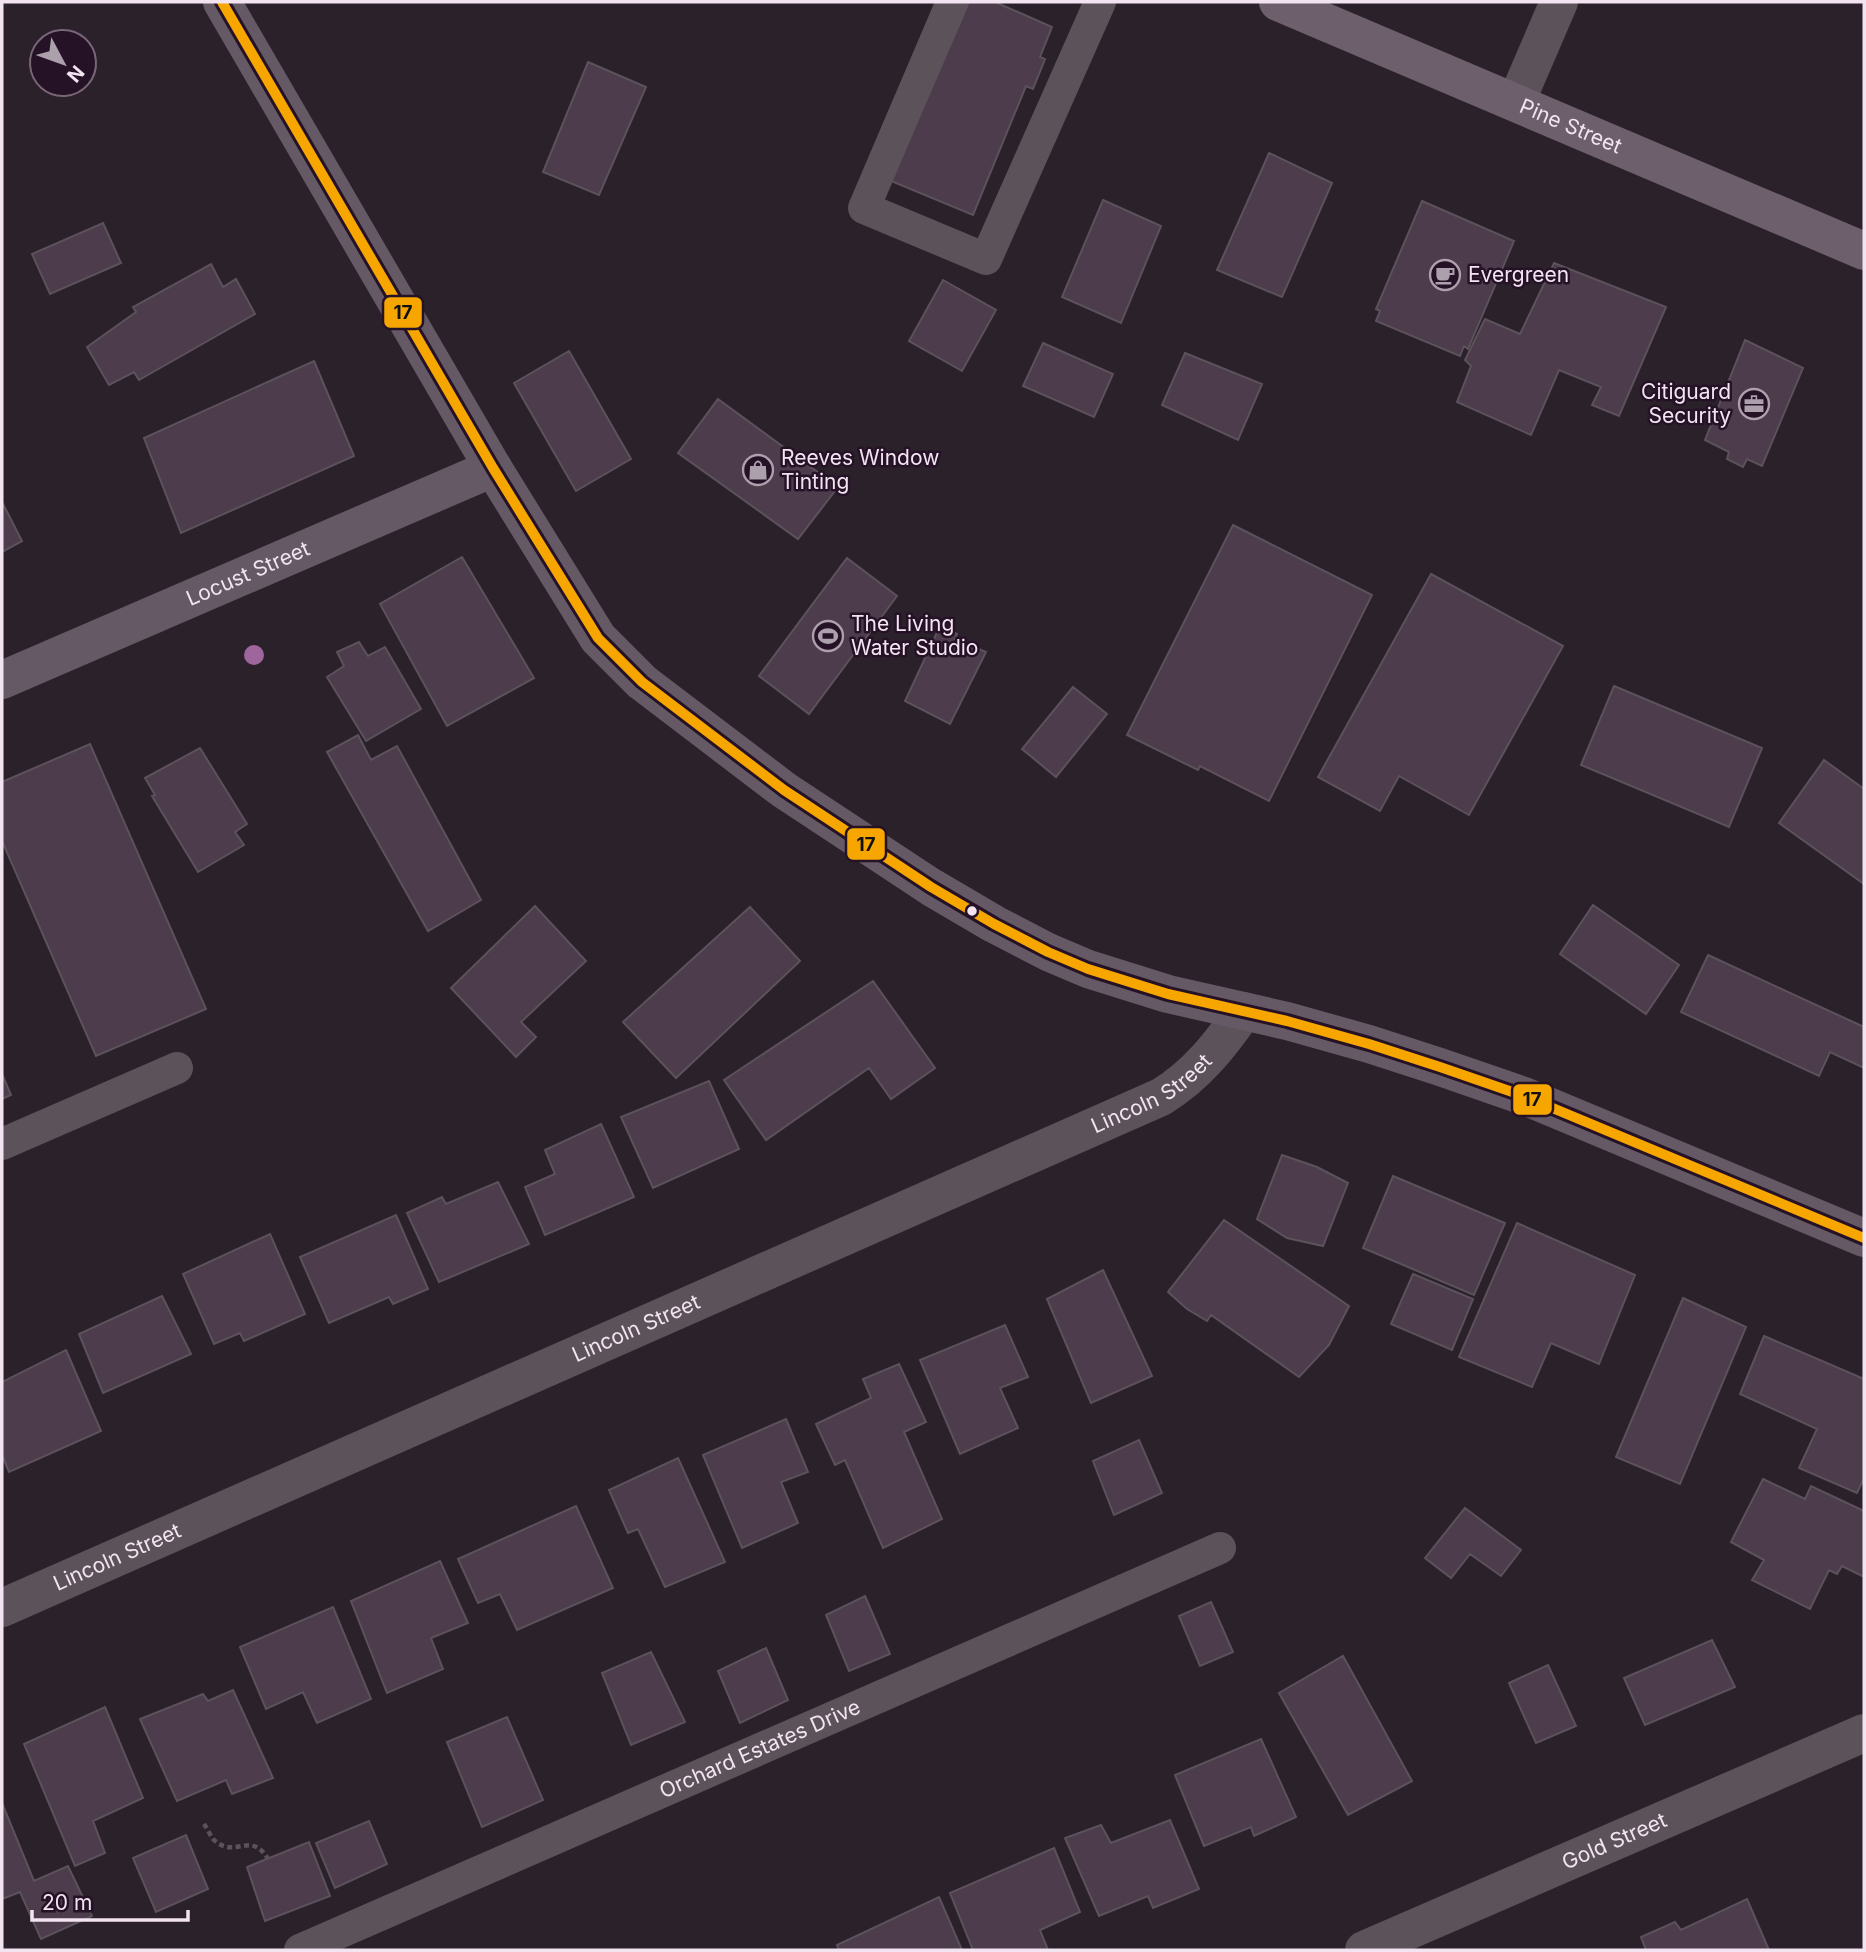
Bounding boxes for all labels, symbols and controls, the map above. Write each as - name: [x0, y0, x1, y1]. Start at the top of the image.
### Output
- north arrow: [28, 28, 98, 98]
- text: N: [62, 61, 89, 87]
- street label: Pine Street: [1516, 93, 1626, 159]
- cafe icon: Evergreen: [1428, 258, 1462, 292]
- place label: Evergreen: [1468, 262, 1569, 287]
- line badge: 17: [383, 296, 423, 329]
- text: 17: [393, 301, 413, 324]
- place label: Citiguard Security: [1641, 379, 1731, 428]
- office icon: Citiguard Security: [1737, 387, 1771, 421]
- place label: Reeves Window Tinting: [781, 445, 939, 494]
- shop icon: Reeves Window Tinting: [741, 453, 775, 487]
- street label: Locust Street: [182, 536, 314, 611]
- place label: The Living Water Studio: [851, 611, 978, 660]
- sports icon: The Living Water Studio: [811, 619, 845, 653]
- line badge: 17: [846, 827, 886, 861]
- text: 17: [856, 833, 876, 856]
- unlabelled marker: [965, 904, 979, 918]
- street label: Lincoln Street: [1087, 1048, 1217, 1138]
- line badge: 17: [1512, 1083, 1553, 1116]
- text: 17: [1522, 1088, 1542, 1111]
- street label: Lincoln Street: [568, 1289, 704, 1367]
- street label: Lincoln Street: [50, 1518, 185, 1596]
- street label: Orchard Estates Drive: [655, 1694, 864, 1803]
- street label: Gold Street: [1558, 1807, 1670, 1875]
- scale bar: [32, 1878, 187, 1922]
- text: 20 m: [42, 1890, 92, 1915]

